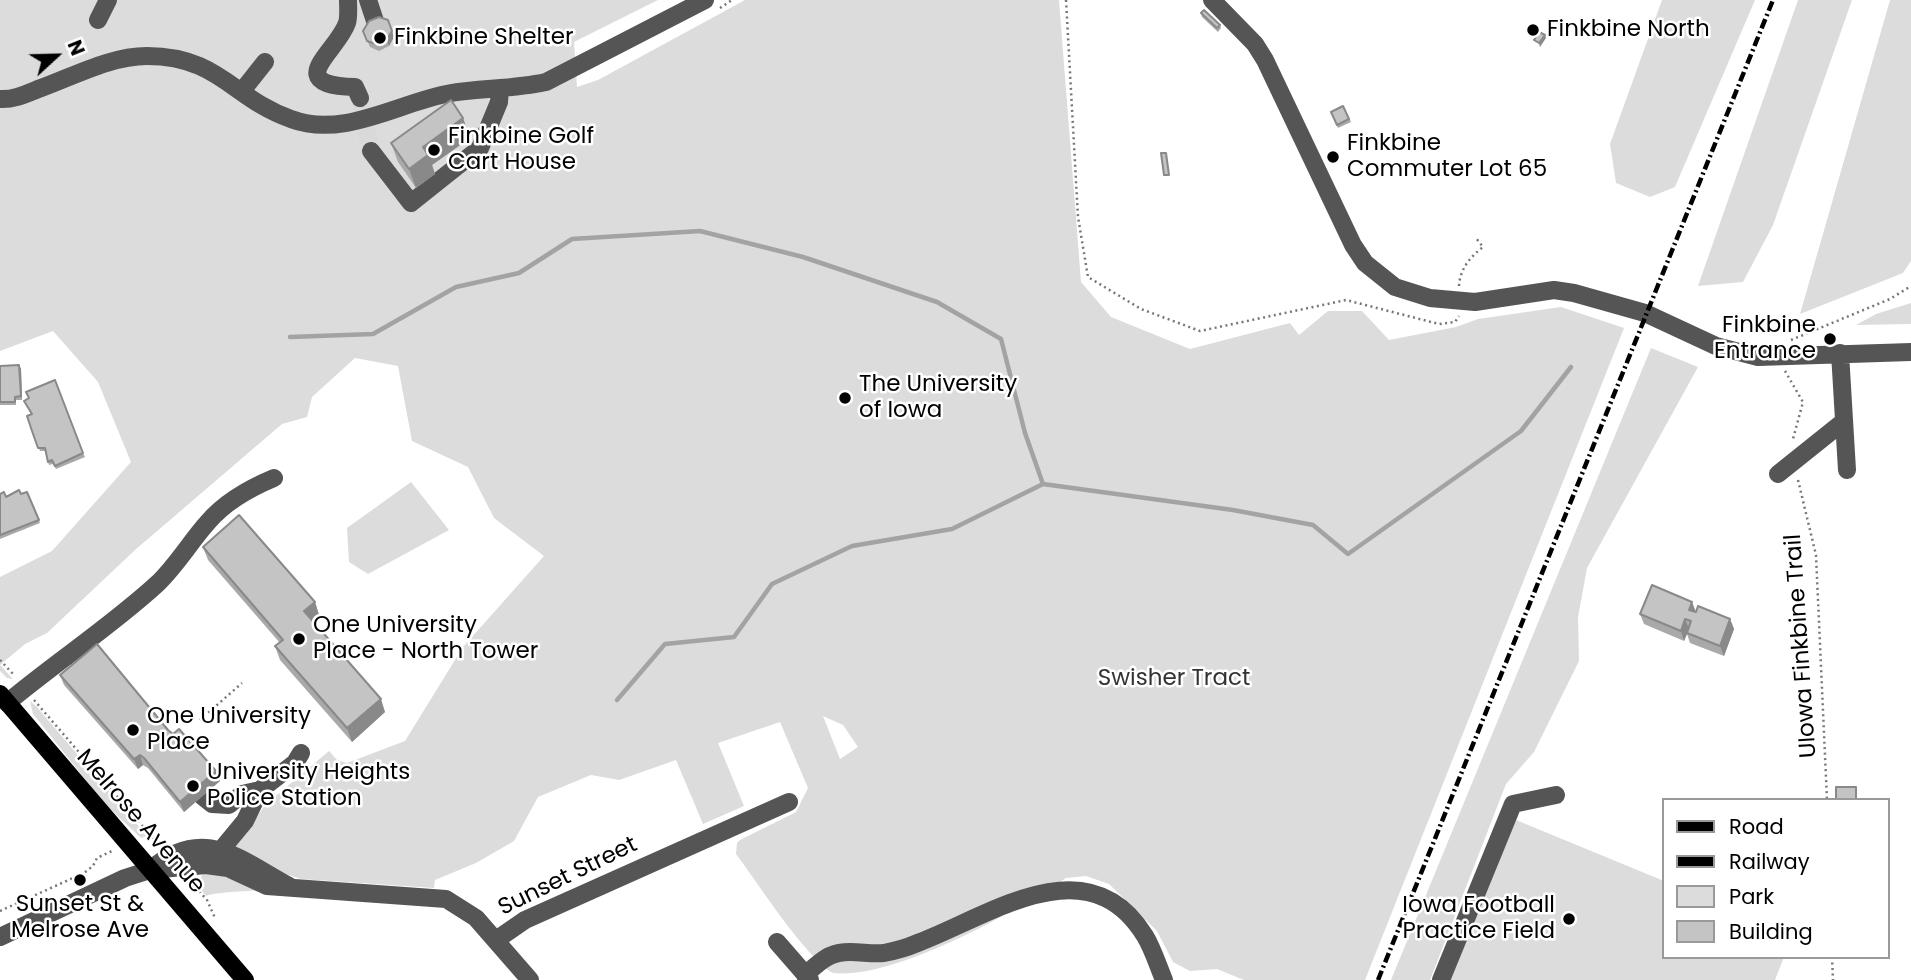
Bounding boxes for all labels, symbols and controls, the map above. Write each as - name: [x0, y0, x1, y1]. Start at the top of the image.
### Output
- place label: Finkbine North: [1547, 16, 1710, 44]
- north arrow: [21, 21, 91, 91]
- marker: Finkbine North: [1525, 22, 1541, 38]
- place label: Finkbine Shelter: [394, 24, 573, 52]
- marker: Finkbine Shelter: [372, 30, 388, 46]
- text: N: [61, 36, 91, 60]
- place label: Finkbine Golf Cart House: [448, 123, 594, 177]
- place label: Finkbine Commuter Lot 65: [1347, 130, 1547, 184]
- marker: Finkbine Golf Cart House: [426, 142, 442, 158]
- marker: Finkbine Commuter Lot 65: [1325, 149, 1341, 165]
- place label: Finkbine Entrance: [1714, 312, 1816, 366]
- marker: Finkbine Entrance: [1822, 331, 1838, 347]
- place label: The University of Iowa: [859, 371, 1017, 425]
- marker: The University of Iowa: [837, 390, 853, 406]
- street label: UIowa Finkbine Trail: [1780, 533, 1824, 759]
- place label: One University Place - North Tower: [313, 612, 538, 666]
- marker: One University Place - North Tower: [291, 631, 307, 647]
- park label: Swisher Tract: [1098, 665, 1250, 693]
- place label: One University Place: [147, 703, 311, 757]
- marker: One University Place: [125, 722, 141, 738]
- street label: Melrose Avenue: [70, 744, 210, 900]
- place label: University Heights Police Station: [207, 759, 410, 813]
- marker: University Heights Police Station: [185, 778, 201, 794]
- legend: [1662, 798, 1890, 959]
- text: Road: [1729, 812, 1784, 841]
- street label: Sunset Street: [494, 831, 642, 923]
- text: Railway: [1729, 847, 1810, 876]
- marker: Sunset St & Melrose Ave: [72, 872, 88, 888]
- text: Park: [1729, 882, 1774, 911]
- place label: Sunset St & Melrose Ave: [11, 891, 149, 945]
- place label: Iowa Football Practice Field: [1402, 892, 1555, 946]
- marker: Iowa Football Practice Field: [1561, 911, 1577, 927]
- text: Building: [1729, 917, 1813, 946]

